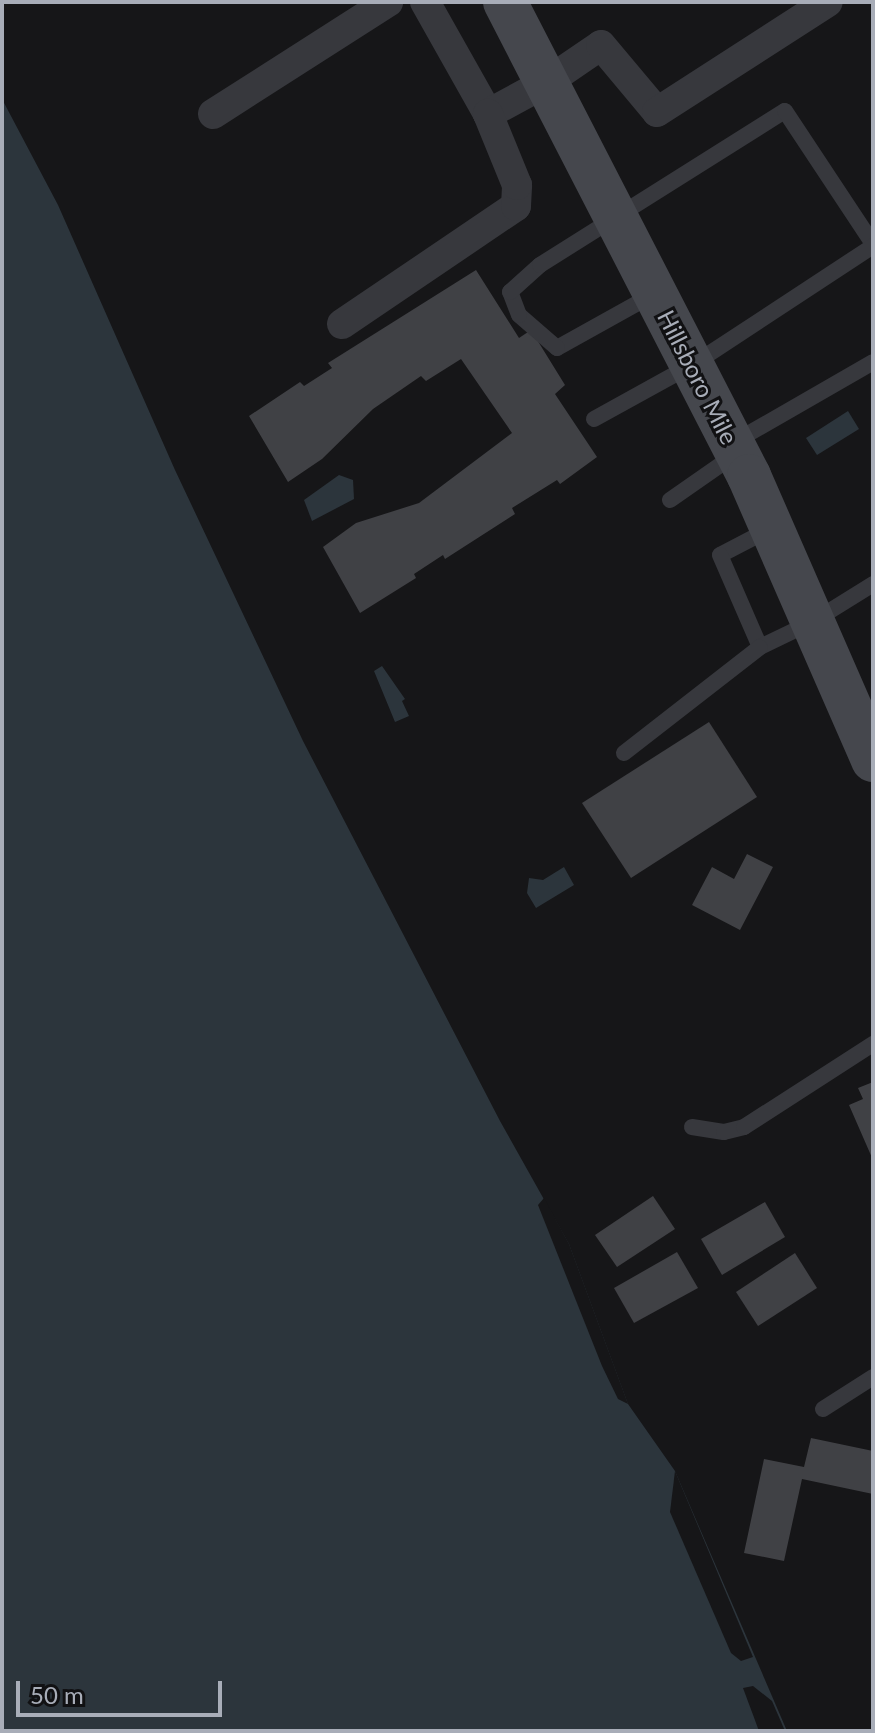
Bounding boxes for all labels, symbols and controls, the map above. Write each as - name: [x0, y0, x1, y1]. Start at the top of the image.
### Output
- street label: Hillsboro Mile: [652, 305, 744, 449]
- scale bar: [20, 1665, 226, 1715]
- text: 50 m: [30, 1680, 84, 1709]

